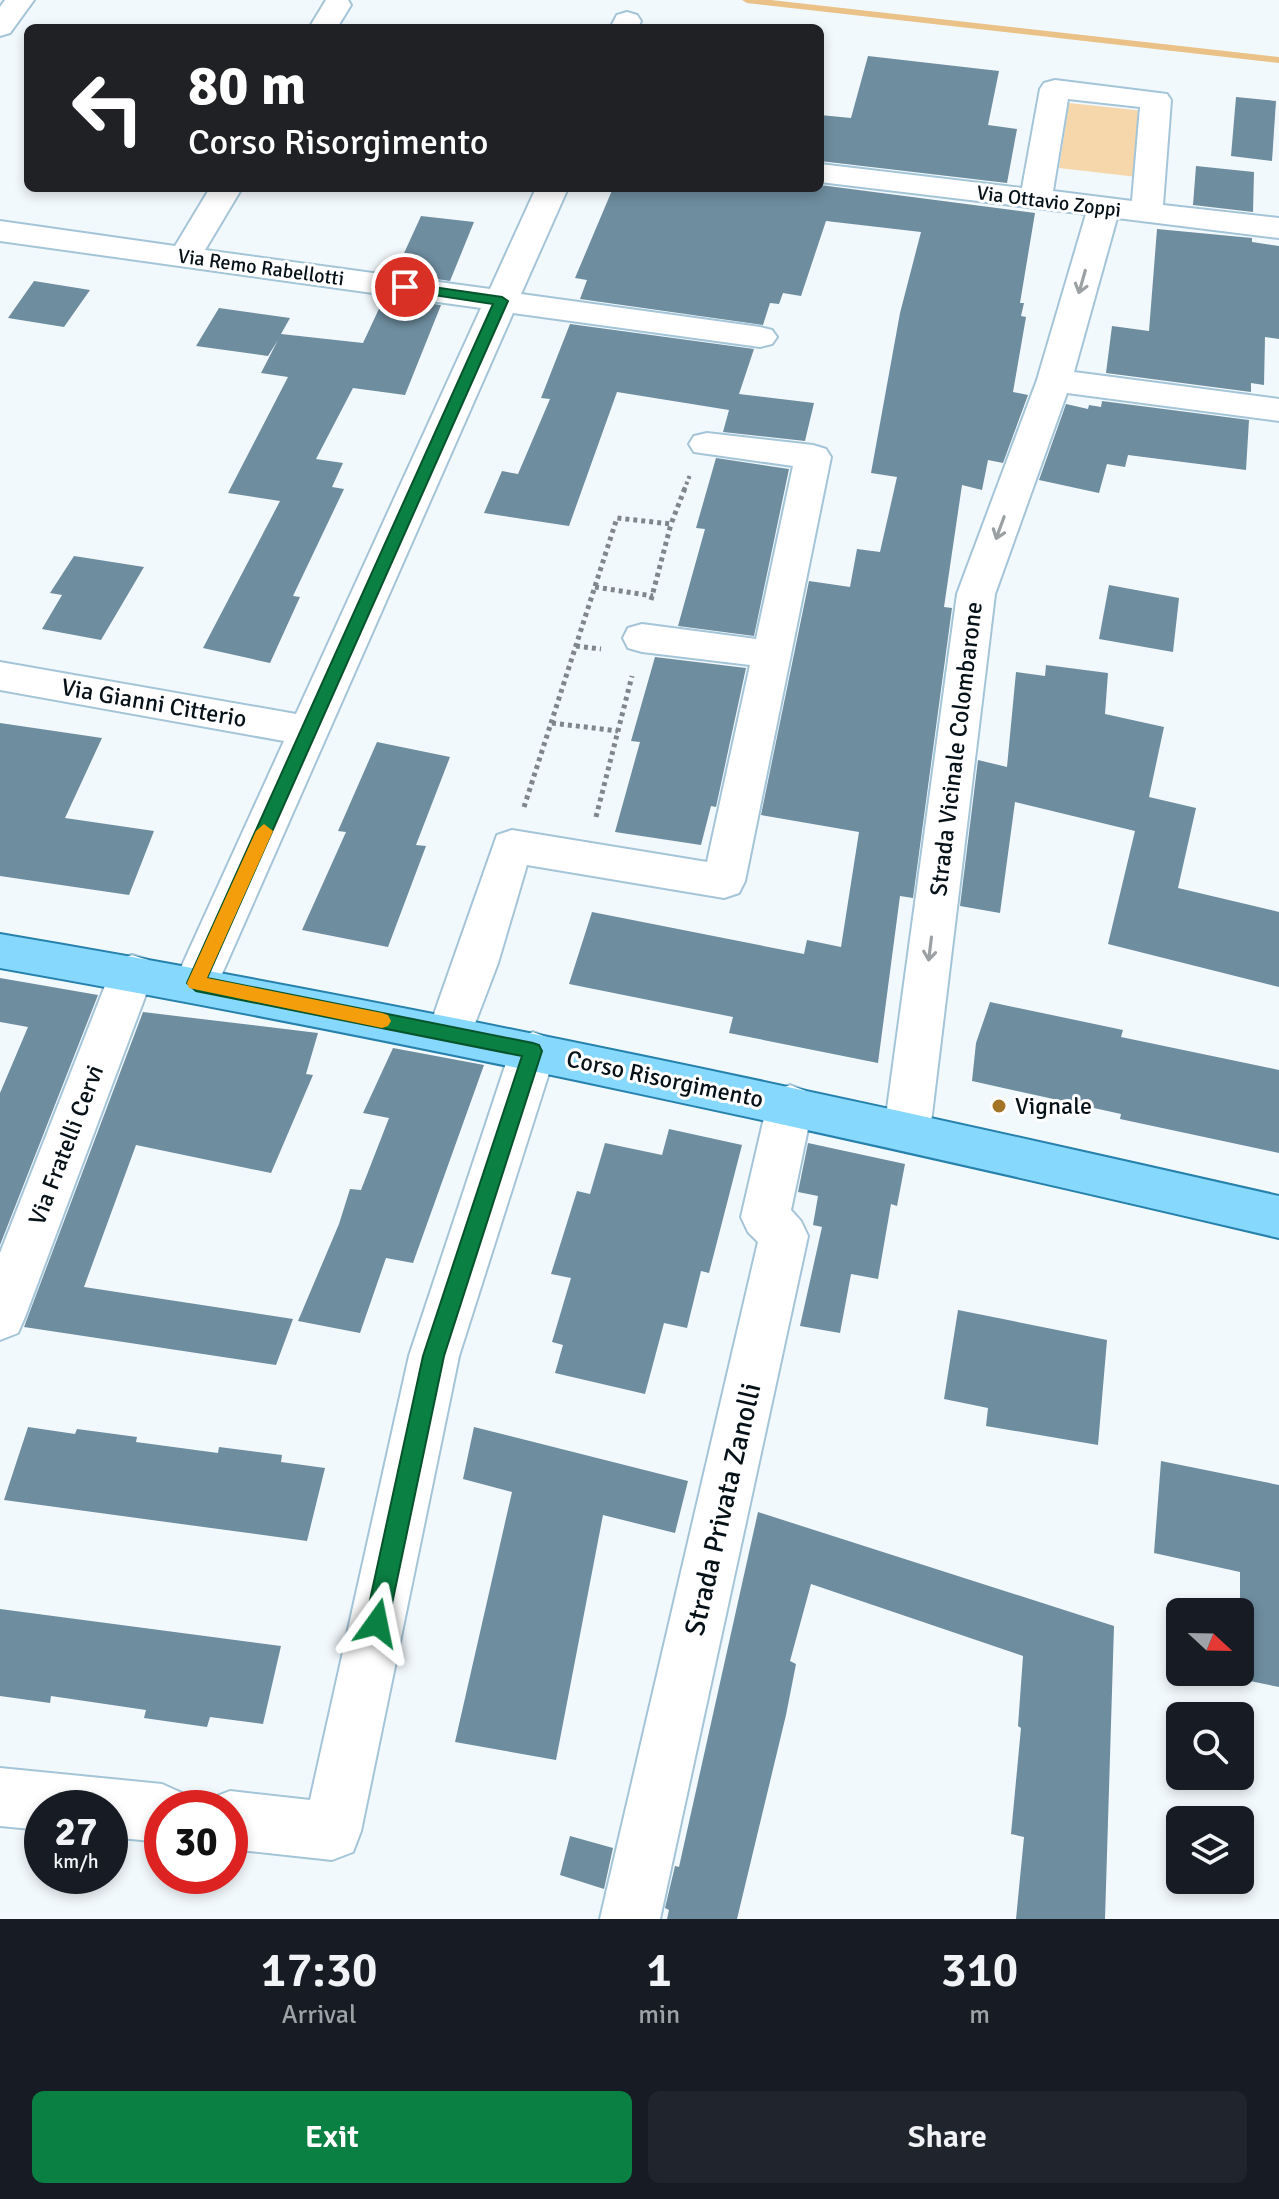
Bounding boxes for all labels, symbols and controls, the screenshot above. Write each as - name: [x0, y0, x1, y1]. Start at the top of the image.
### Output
- text: 80 m: [188, 51, 306, 120]
- icon: left: [56, 56, 160, 160]
- text: Corso Risorgimento: [188, 120, 489, 165]
- street label: Via Ottavio Zoppi: [975, 180, 1123, 223]
- street label: Via Remo Rabellotti: [176, 243, 346, 292]
- pin: [371, 253, 439, 321]
- icon: arrive: [383, 265, 427, 309]
- one-way arrow: [1074, 269, 1089, 295]
- one-way arrow: [992, 516, 1006, 540]
- street label: Strada Vicinale Colombarone: [923, 600, 989, 898]
- street label: Via Gianni Citterio: [59, 672, 249, 734]
- one-way arrow: [922, 936, 937, 961]
- street label: Corso Risorgimento: [564, 1043, 766, 1115]
- street label: Via Fratelli Cervi: [22, 1061, 110, 1229]
- place label: Vignale: [1015, 1091, 1092, 1121]
- marker: Vignale: [990, 1097, 1008, 1115]
- street label: Strada Privata Zanolli: [677, 1380, 769, 1639]
- position arrow: [335, 1581, 419, 1665]
- north arrow: [1166, 1598, 1254, 1686]
- map controls: [1166, 1598, 1254, 1894]
- button: search: [1166, 1702, 1254, 1790]
- speed limit sign: 30: [144, 1790, 248, 1894]
- button: layers: [1166, 1806, 1254, 1894]
- text: 27: [54, 1807, 98, 1857]
- text: km/h: [53, 1849, 99, 1874]
- text: 17:30: [261, 1941, 378, 2000]
- text: 1: [646, 1941, 672, 2000]
- text: 310: [941, 1941, 1018, 2000]
- text: Arrival: [282, 1999, 357, 2031]
- text: min: [638, 1999, 680, 2031]
- text: m: [969, 1999, 990, 2031]
- button: Exit: [32, 2091, 632, 2183]
- button: Share: [648, 2091, 1247, 2183]

